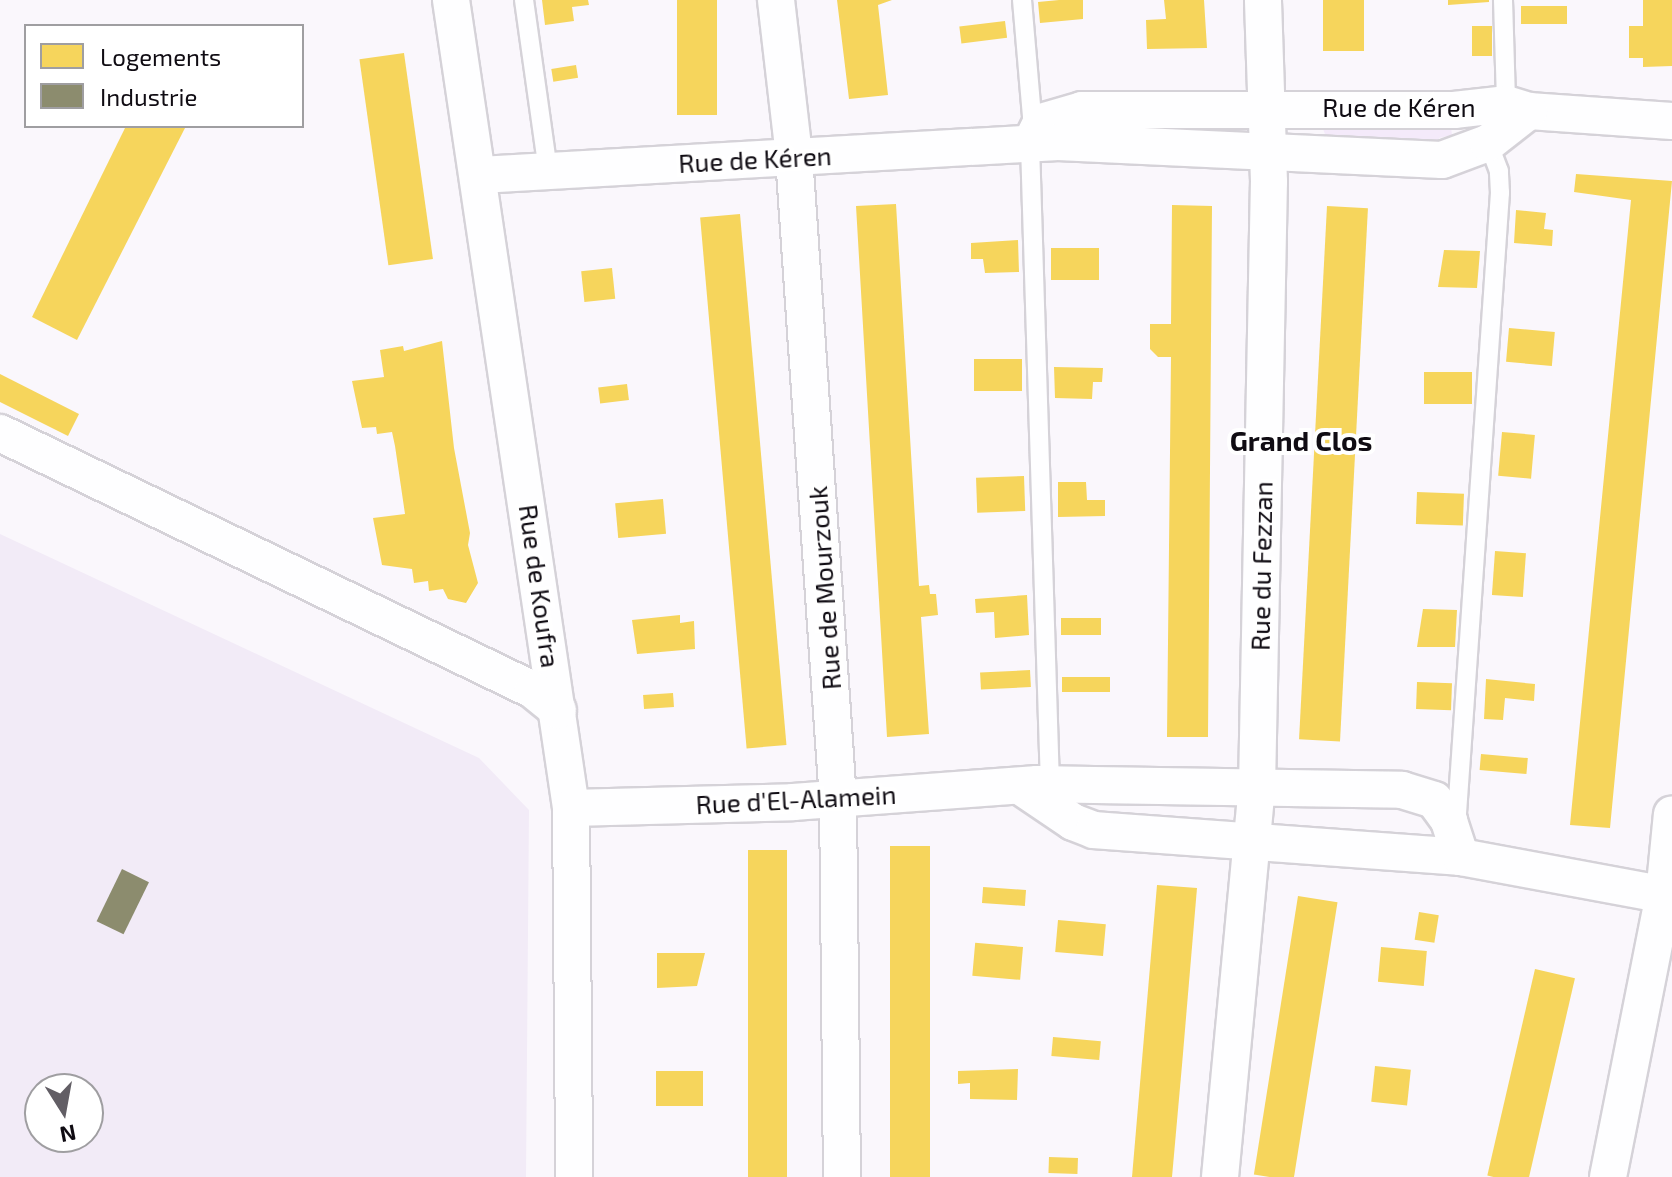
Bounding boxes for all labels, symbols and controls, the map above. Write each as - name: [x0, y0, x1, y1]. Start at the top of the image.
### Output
- legend: [24, 24, 304, 128]
- text: Logements: [100, 42, 221, 71]
- text: Industrie: [100, 82, 197, 111]
- street label: Rue de Kéren: [1322, 91, 1476, 123]
- street label: Rue de Kéren: [678, 139, 832, 179]
- district label: Grand Clos: [1230, 423, 1372, 457]
- street label: Rue du Fezzan: [1244, 481, 1278, 651]
- street label: Rue de Mourzouk: [801, 485, 847, 691]
- street label: Rue de Koufra: [513, 502, 567, 670]
- street label: Rue d'El-Alamein: [695, 778, 897, 820]
- north arrow: [24, 1073, 104, 1153]
- text: N: [58, 1120, 78, 1149]

